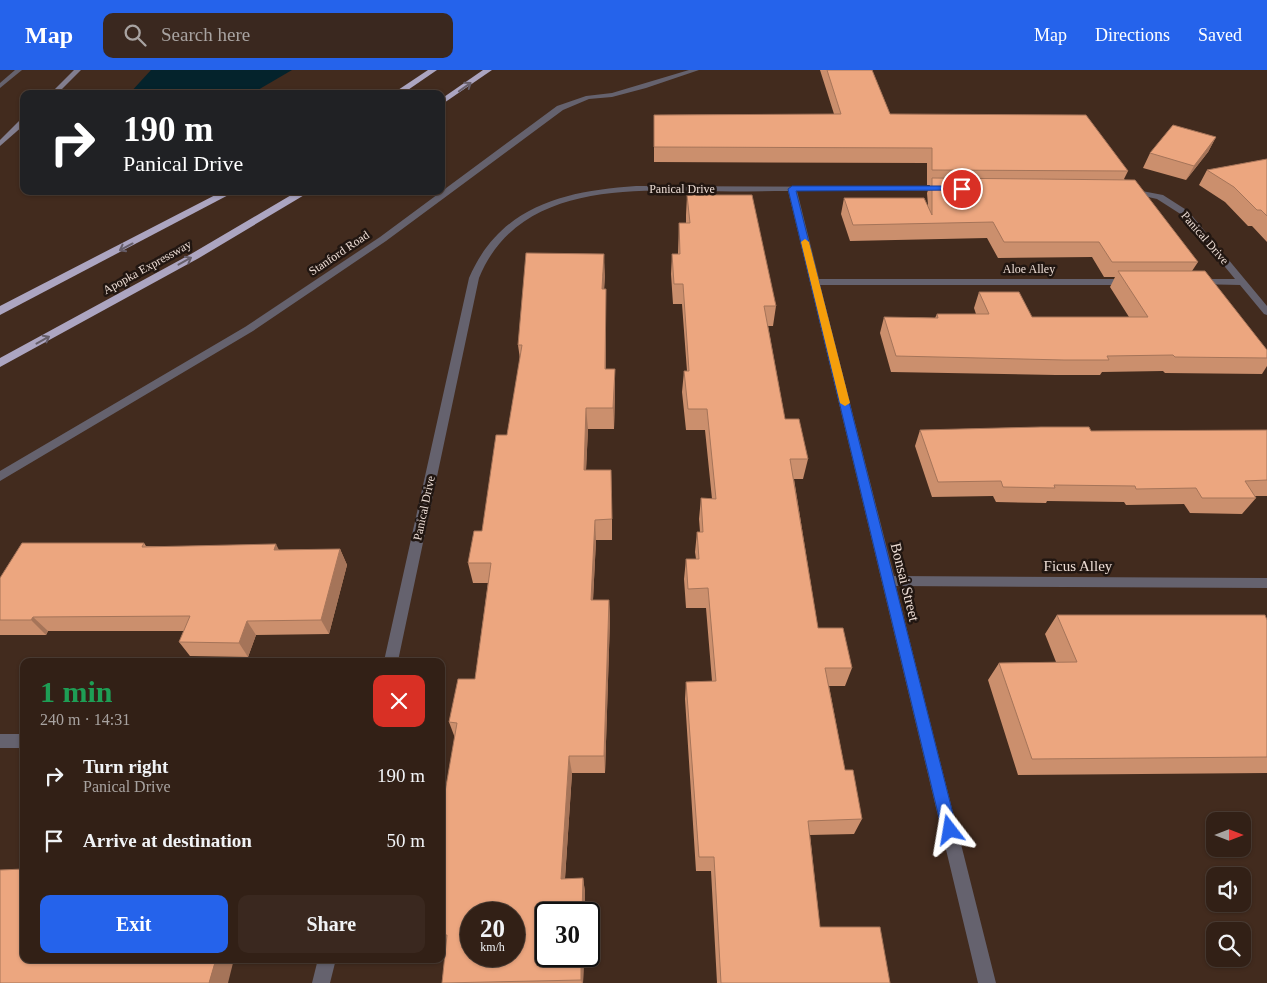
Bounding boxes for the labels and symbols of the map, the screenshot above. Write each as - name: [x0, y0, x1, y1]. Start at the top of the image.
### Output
- one-way arrow: [458, 82, 472, 92]
- pin: [941, 168, 983, 210]
- street label: Panical Drive: [649, 182, 715, 196]
- street label: Panical Drive: [1178, 209, 1232, 267]
- street label: Stanford Road: [306, 228, 372, 278]
- street label: Apopka Expressway: [100, 237, 194, 297]
- one-way arrow: [119, 242, 134, 252]
- one-way arrow: [178, 256, 192, 266]
- street label: Aloe Alley: [1003, 262, 1055, 276]
- one-way arrow: [36, 335, 50, 345]
- street label: Panical Drive: [410, 474, 438, 542]
- street label: Bonsai Street: [888, 541, 923, 624]
- street label: Ficus Alley: [1044, 558, 1113, 574]
- position arrow: [923, 803, 975, 855]
- north arrow: [1206, 812, 1251, 858]
- speed limit sign: 30: [535, 902, 600, 967]

